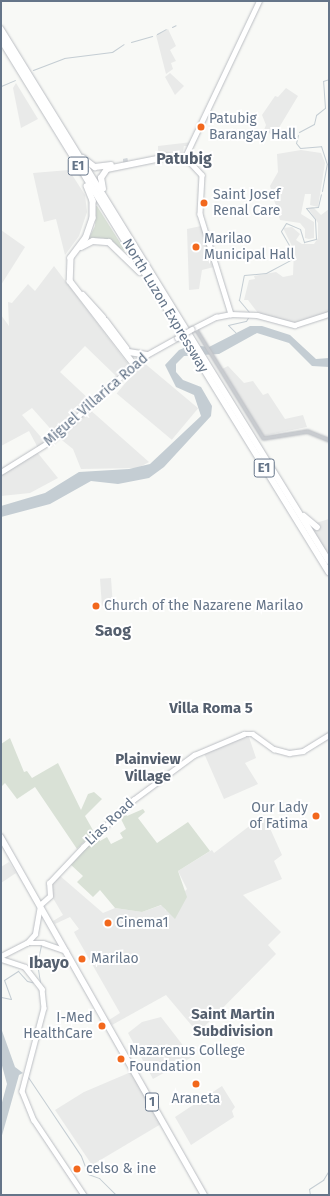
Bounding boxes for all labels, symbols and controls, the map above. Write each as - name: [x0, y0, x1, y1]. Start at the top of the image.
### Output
- place label: Patubig Barangay Hall: [209, 111, 296, 144]
- marker: Patubig Barangay Hall: [196, 122, 206, 132]
- district label: Patubig: [156, 149, 212, 169]
- road number: E1: [67, 155, 89, 177]
- place label: Saint Josef Renal Care: [213, 187, 280, 220]
- marker: Saint Josef Renal Care: [198, 197, 210, 209]
- place label: Marilao Municipal Hall: [204, 231, 294, 264]
- street label: North Luzon Expressway: [118, 236, 212, 376]
- marker: Marilao Municipal Hall: [191, 242, 201, 252]
- street label: Miguel Villarica Road: [40, 350, 152, 450]
- road number: E1: [253, 457, 275, 479]
- place label: Church of the Nazarene Marilao: [104, 598, 303, 614]
- marker: Church of the Nazarene Marilao: [91, 601, 101, 611]
- district label: Saog: [95, 621, 131, 641]
- district label: Villa Roma 5: [169, 700, 253, 718]
- district label: Plainview Village: [115, 750, 181, 785]
- street label: Lias Road: [82, 795, 138, 849]
- place label: Our Lady of Fatima: [249, 800, 308, 832]
- marker: Our Lady of Fatima: [311, 811, 321, 821]
- place label: Cinema1: [116, 915, 169, 931]
- marker: Cinema1: [103, 918, 113, 928]
- place label: Marilao: [91, 951, 139, 967]
- district label: Ibayo: [29, 953, 69, 973]
- marker: Marilao: [76, 953, 88, 965]
- district label: Saint Martin Subdivision: [191, 1005, 275, 1040]
- place label: I-Med HealthCare: [23, 1010, 93, 1042]
- marker: I-Med HealthCare: [96, 1020, 108, 1032]
- place label: Nazarenus College Foundation: [129, 1043, 245, 1076]
- marker: Nazarenus College Foundation: [116, 1054, 126, 1064]
- marker: Araneta: [191, 1079, 201, 1089]
- road number: 1: [144, 1091, 160, 1113]
- place label: Araneta: [172, 1091, 220, 1107]
- place label: celso & ine: [86, 1161, 156, 1177]
- marker: celso & ine: [71, 1163, 83, 1175]

